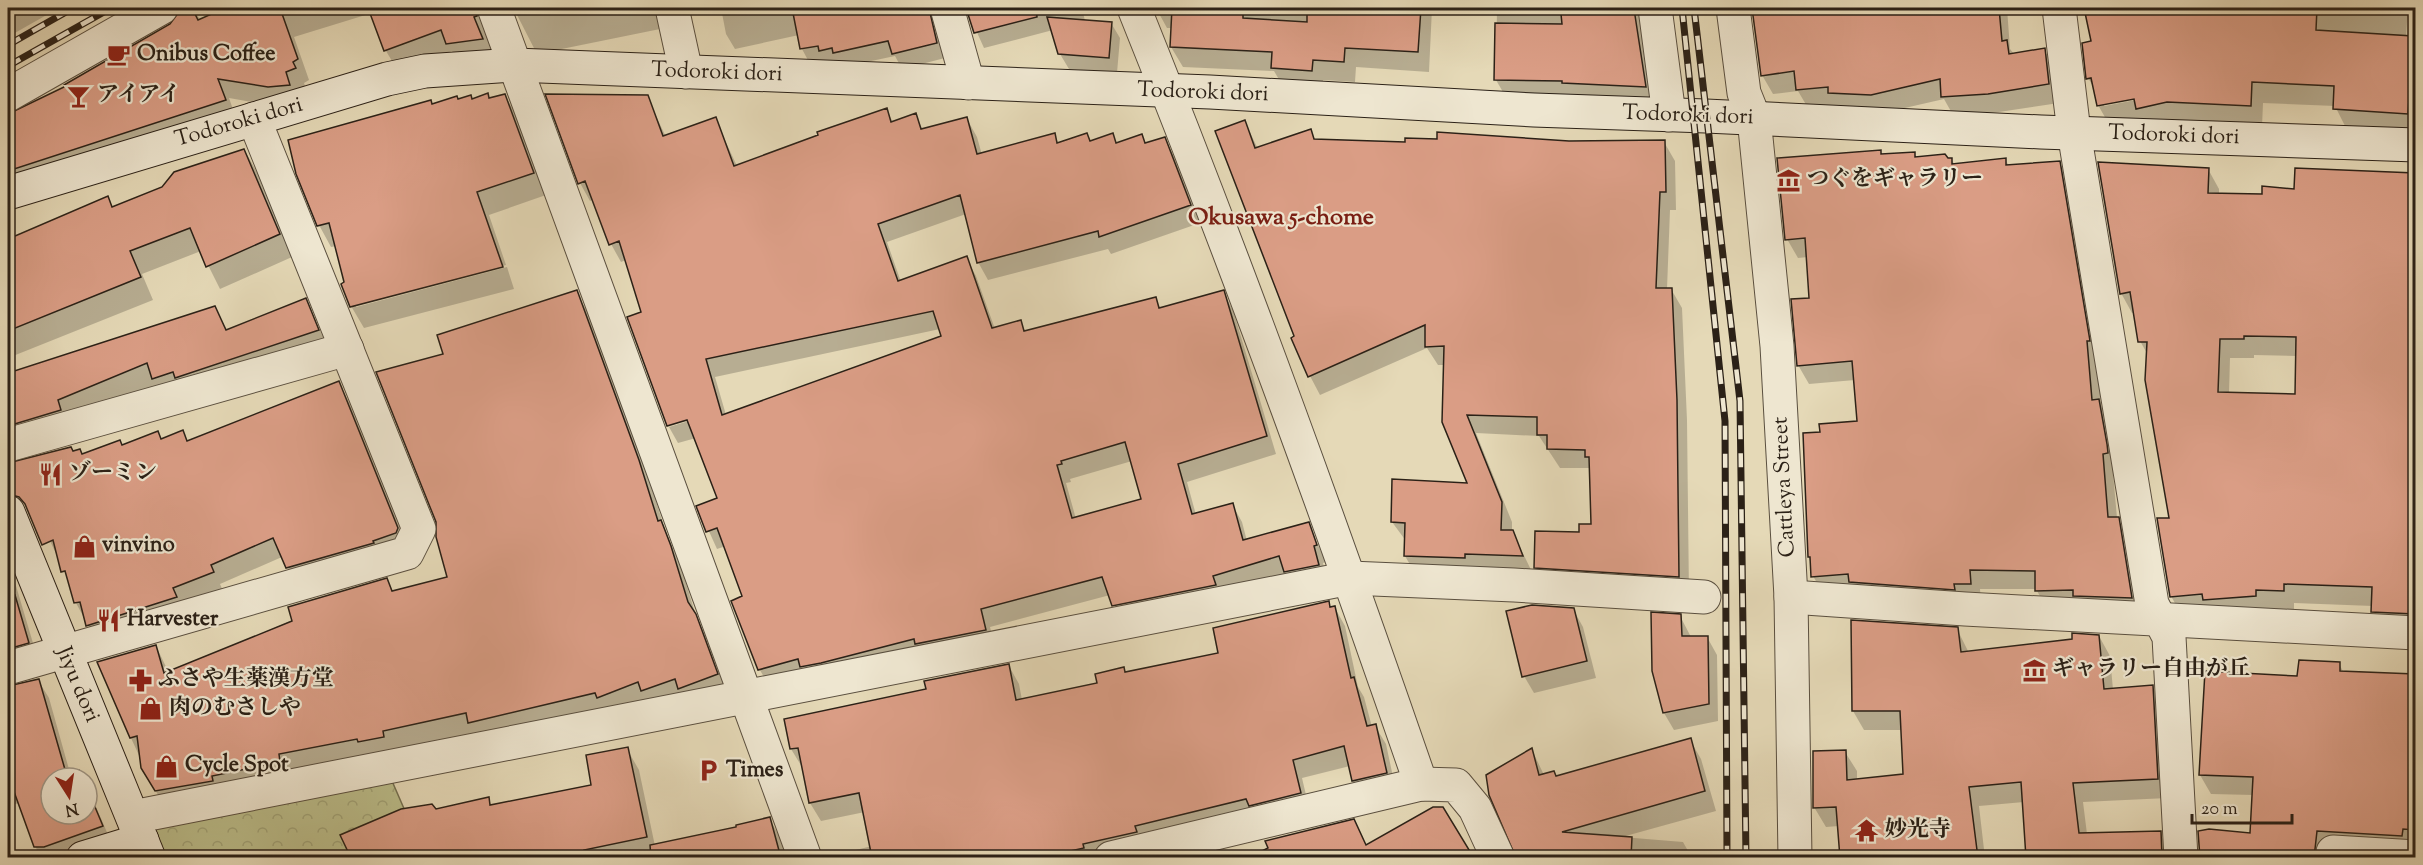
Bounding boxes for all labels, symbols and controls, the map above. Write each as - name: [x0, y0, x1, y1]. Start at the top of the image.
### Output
- place label: Onibus Coffee: [137, 39, 275, 71]
- cafe icon: Onibus Coffee: [106, 42, 132, 68]
- street label: Todoroki dori: [651, 55, 783, 91]
- street label: Todoroki dori: [1137, 75, 1269, 111]
- place label: アイアイ: [97, 80, 180, 112]
- bar icon: アイアイ: [66, 83, 92, 109]
- street label: Todoroki dori: [171, 89, 307, 157]
- street label: Todoroki dori: [1622, 98, 1754, 134]
- street label: Todoroki dori: [2108, 118, 2240, 154]
- place label: つぐをギャラリー: [1807, 164, 1983, 196]
- museum icon: つぐをギャラリー: [1776, 167, 1802, 193]
- district label: Okusawa 5-chome: [1188, 201, 1374, 235]
- street label: Cattleya Street: [1765, 415, 1805, 558]
- place label: ゾーミン: [69, 458, 157, 490]
- restaurant icon: ゾーミン: [38, 461, 64, 487]
- place label: vinvino: [102, 530, 175, 562]
- shop icon: vinvino: [71, 533, 97, 559]
- place label: Harvester: [127, 604, 219, 636]
- restaurant icon: Harvester: [96, 607, 122, 633]
- street label: Jiyu dori: [46, 641, 107, 728]
- place label: ギャラリー自由が丘: [2052, 654, 2250, 686]
- museum icon: ギャラリー自由が丘: [2021, 657, 2047, 683]
- place label: ふさや生薬漢方堂: [158, 664, 334, 696]
- pharmacy icon: ふさや生薬漢方堂: [127, 667, 153, 693]
- place label: 肉のむさしや: [169, 693, 301, 725]
- shop icon: 肉のむさしや: [138, 696, 164, 722]
- place label: Cycle Spot: [185, 750, 289, 782]
- shop icon: Cycle Spot: [154, 753, 180, 779]
- place label: Times: [726, 755, 784, 787]
- parking icon: Times: [695, 758, 721, 784]
- north arrow: [39, 766, 99, 826]
- scale bar: [2192, 787, 2292, 825]
- text: N: [63, 796, 80, 821]
- text: 20 m: [2201, 797, 2238, 823]
- place label: 妙光寺: [1885, 815, 1951, 847]
- temple icon: 妙光寺: [1854, 818, 1880, 844]

